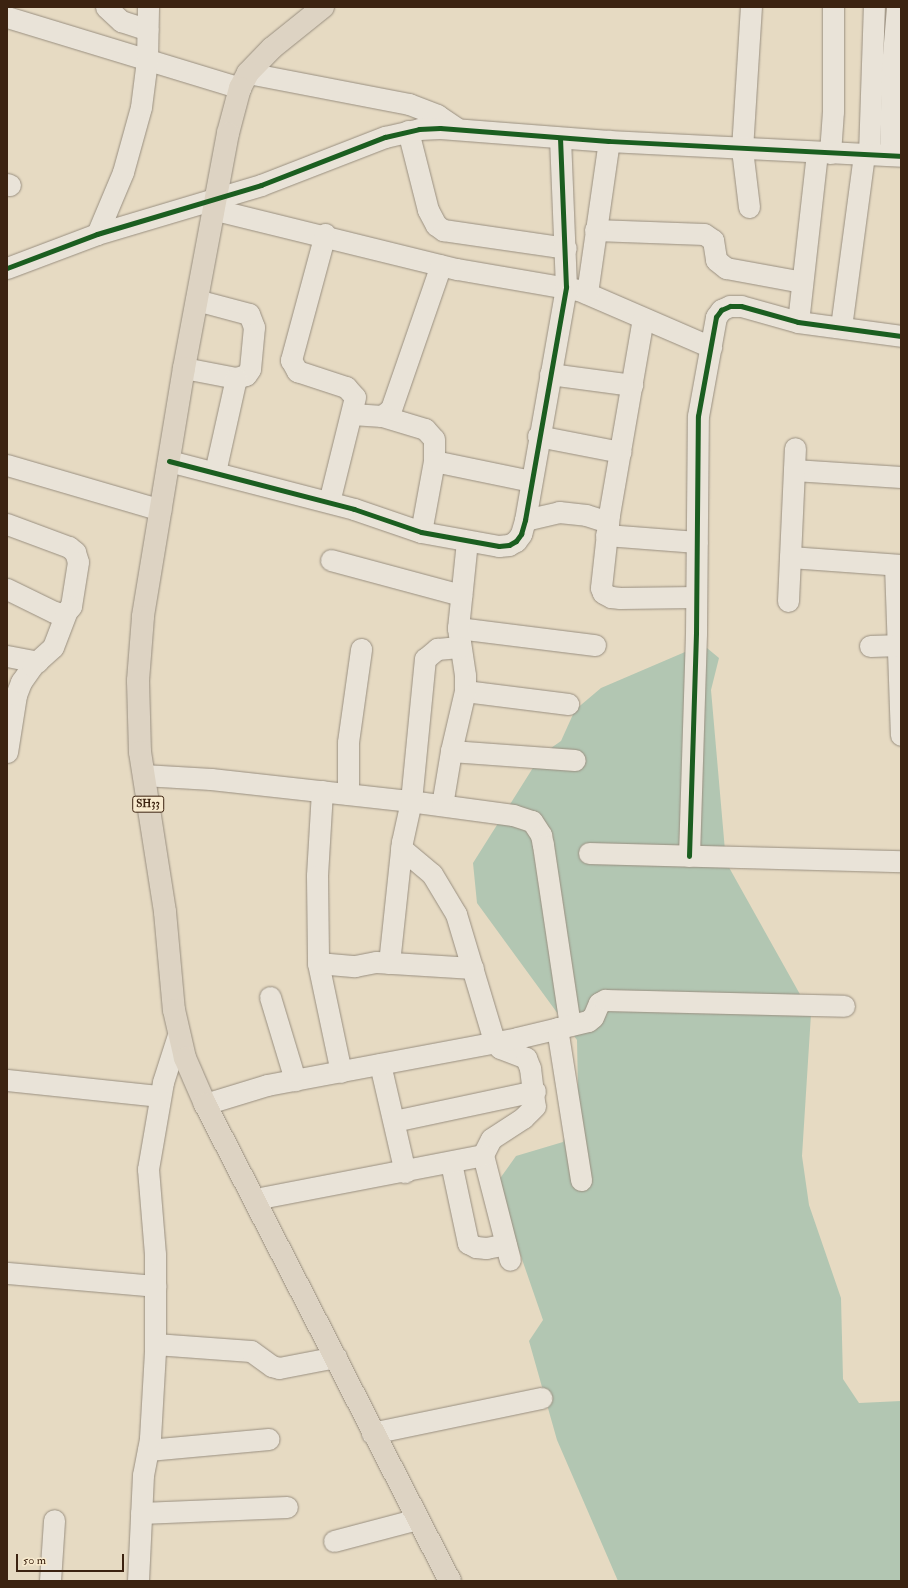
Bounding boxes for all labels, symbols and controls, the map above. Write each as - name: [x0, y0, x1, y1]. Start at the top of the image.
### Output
- road number: SH33: [132, 795, 164, 813]
- scale bar: [18, 1546, 126, 1572]
- text: 50 m: [23, 1553, 46, 1568]

